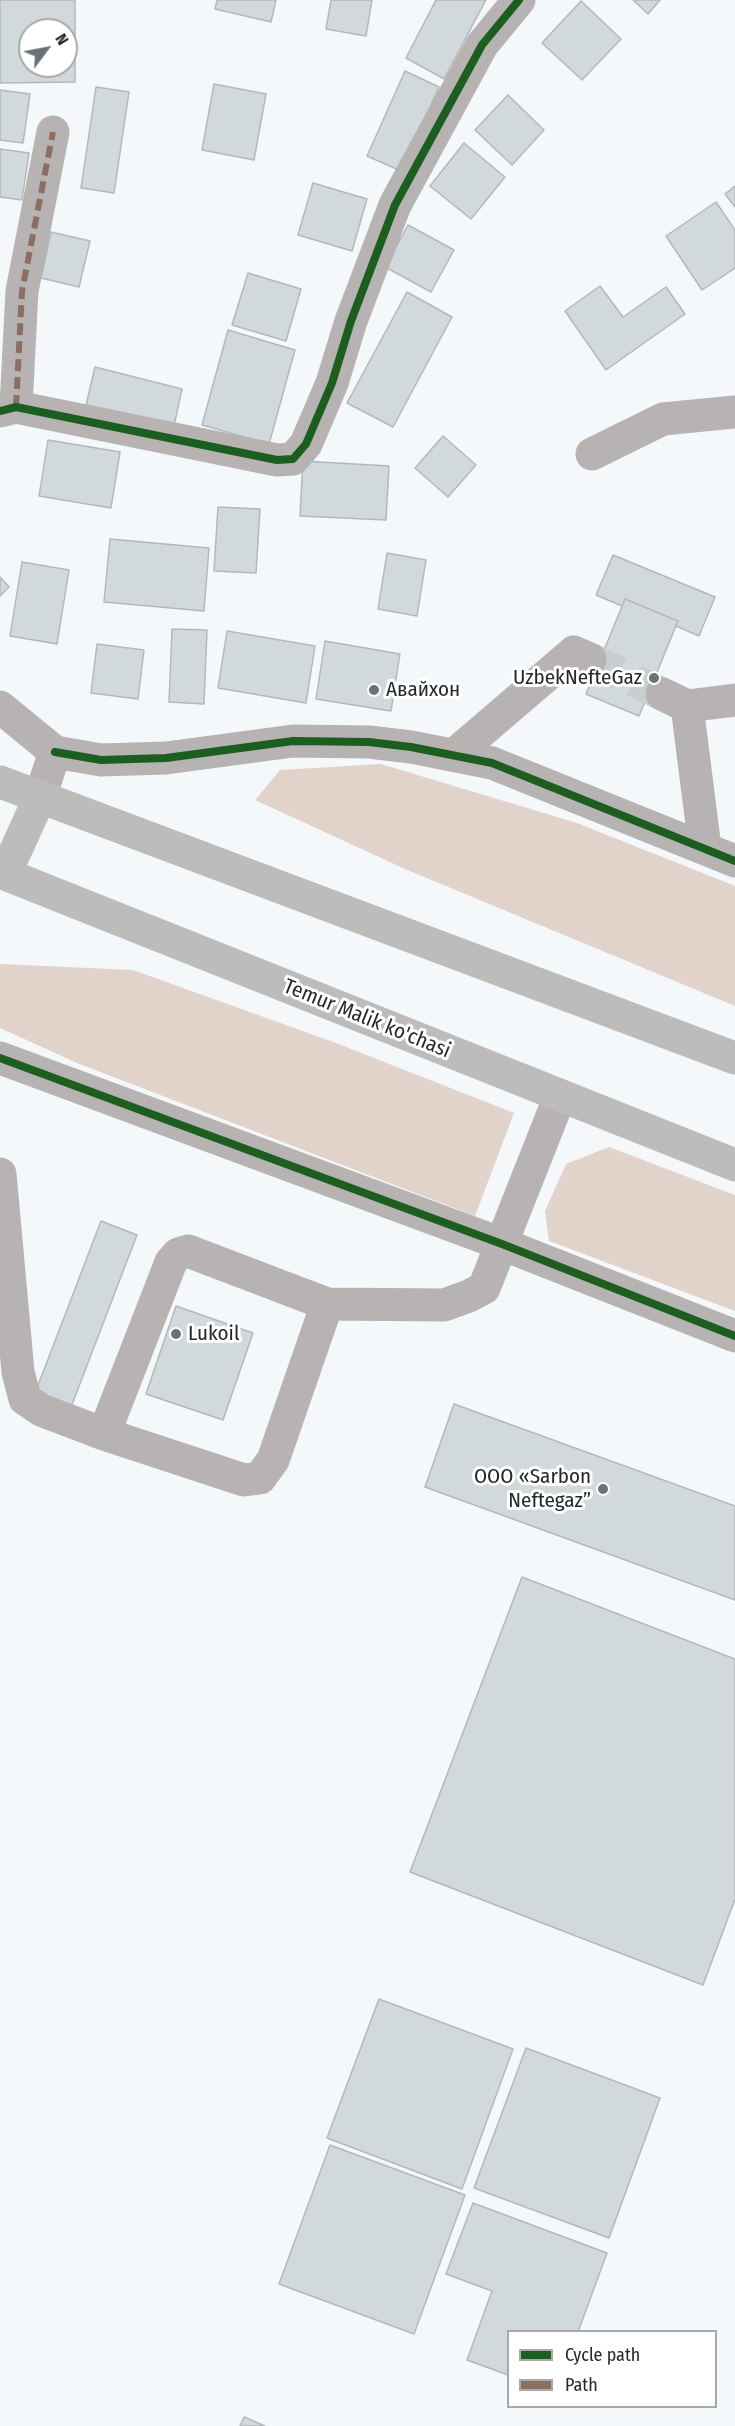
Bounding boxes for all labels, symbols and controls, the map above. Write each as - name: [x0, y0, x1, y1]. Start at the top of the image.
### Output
- north arrow: [18, 18, 78, 78]
- text: N: [51, 30, 73, 48]
- place label: UzbekNefteGaz: [513, 665, 642, 691]
- marker: UzbekNefteGaz: [647, 671, 661, 685]
- place label: Авайхон: [386, 677, 460, 703]
- marker: Авайхон: [367, 683, 381, 697]
- street label: Temur Malik ko'chasi: [280, 974, 454, 1064]
- place label: Lukoil: [188, 1321, 239, 1347]
- marker: Lukoil: [169, 1327, 183, 1341]
- place label: ООО «Sarbon Neftegaz”: [474, 1464, 591, 1514]
- marker: ООО «Sarbon Neftegaz”: [596, 1482, 610, 1496]
- legend: [507, 2330, 717, 2408]
- text: Cycle path: [565, 2344, 640, 2366]
- text: Path: [565, 2374, 598, 2396]

